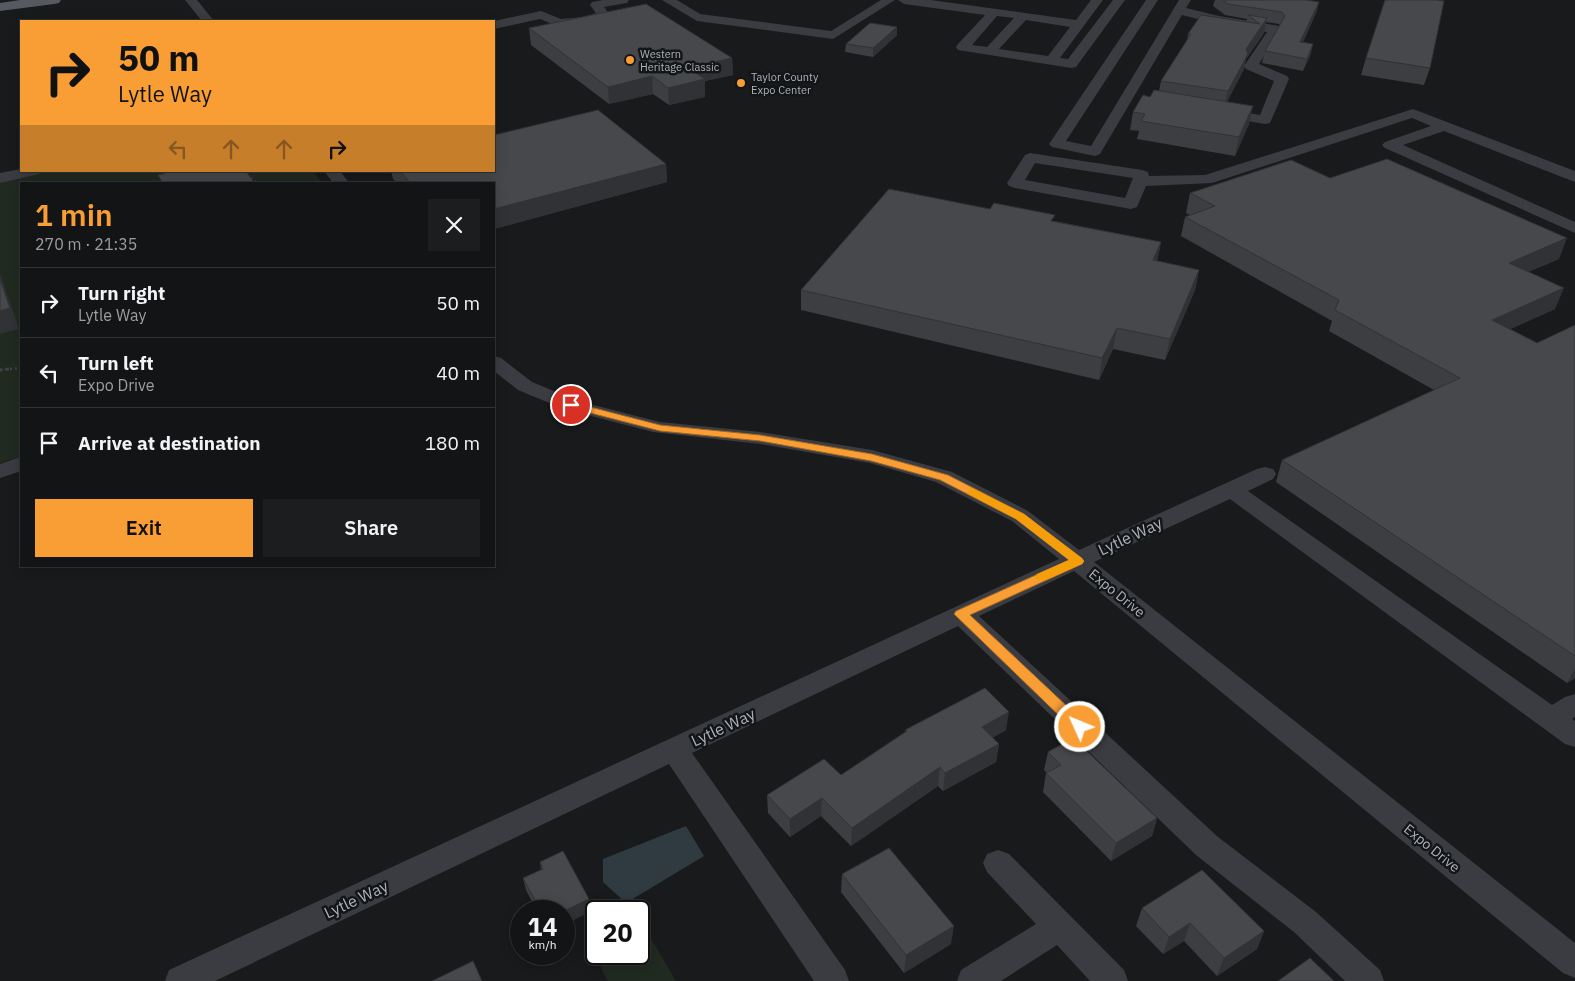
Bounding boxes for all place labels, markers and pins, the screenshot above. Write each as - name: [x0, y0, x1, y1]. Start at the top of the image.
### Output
- place label: Western Heritage Classic: [640, 47, 720, 74]
- marker: Western Heritage Classic: [624, 54, 636, 66]
- place label: Taylor County Expo Center: [751, 70, 819, 97]
- marker: Taylor County Expo Center: [735, 77, 747, 89]
- pin: [550, 384, 592, 426]

